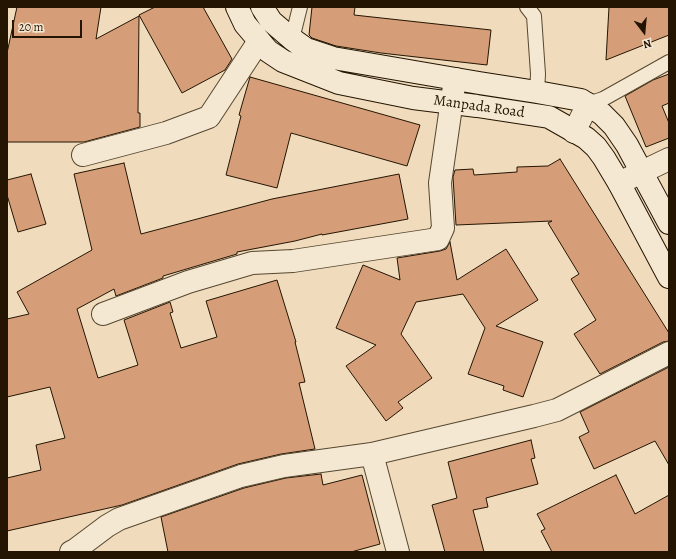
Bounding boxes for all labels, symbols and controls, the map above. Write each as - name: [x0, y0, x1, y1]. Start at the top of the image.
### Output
- scale bar: [14, 12, 84, 38]
- north arrow: [624, 12, 664, 52]
- text: 20 m: [19, 19, 43, 35]
- text: N: [642, 36, 653, 52]
- street label: Manpada Road: [432, 92, 526, 122]

